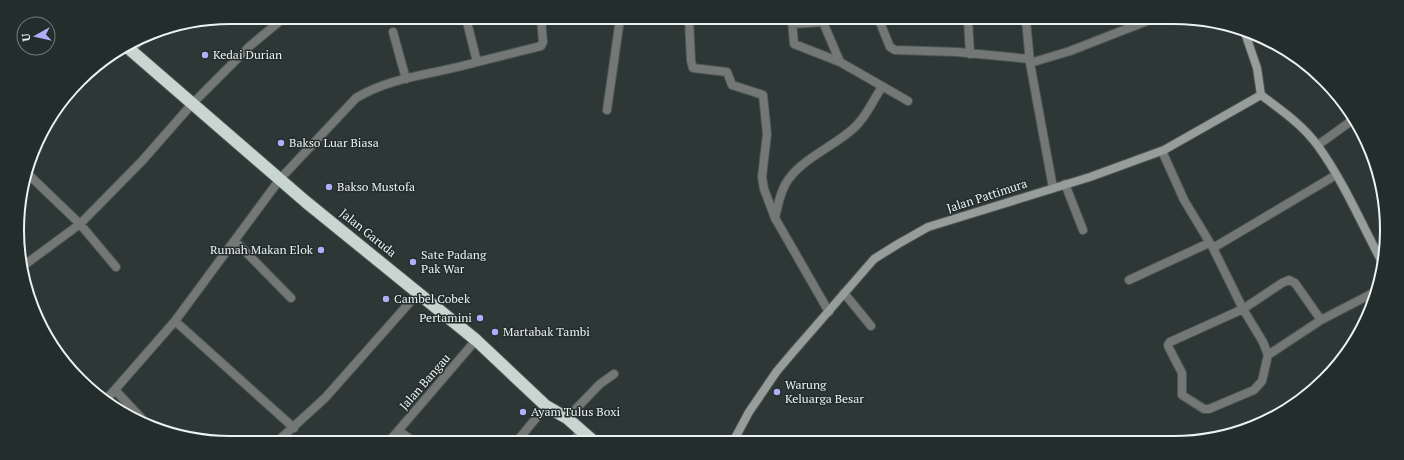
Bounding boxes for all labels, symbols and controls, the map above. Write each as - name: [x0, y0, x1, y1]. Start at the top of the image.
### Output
- north arrow: [16, 16, 56, 56]
- text: U: [19, 32, 34, 42]
- place label: Kedai Durian: [213, 47, 282, 62]
- marker: Kedai Durian: [200, 50, 210, 60]
- place label: Bakso Luar Biasa: [289, 135, 379, 150]
- marker: Bakso Luar Biasa: [276, 138, 286, 148]
- street label: Jalan Pattimura: [945, 175, 1029, 216]
- place label: Bakso Mustofa: [337, 179, 415, 194]
- marker: Bakso Mustofa: [324, 182, 334, 192]
- street label: Jalan Garuda: [337, 205, 400, 260]
- place label: Rumah Makan Elok: [210, 242, 314, 257]
- marker: Rumah Makan Elok: [316, 245, 326, 255]
- place label: Sate Padang Pak War: [421, 247, 487, 276]
- marker: Sate Padang Pak War: [408, 257, 418, 267]
- place label: Cambel Cobek: [394, 291, 471, 306]
- marker: Cambel Cobek: [381, 294, 391, 304]
- place label: Pertamini: [419, 310, 472, 325]
- marker: Pertamini: [475, 313, 485, 323]
- place label: Martabak Tambi: [503, 324, 590, 339]
- marker: Martabak Tambi: [490, 327, 500, 337]
- street label: Jalan Bangau: [396, 350, 453, 413]
- place label: Warung Keluarga Besar: [785, 377, 864, 406]
- marker: Warung Keluarga Besar: [772, 387, 782, 397]
- place label: Ayam Tulus Boxi: [531, 404, 620, 419]
- marker: Ayam Tulus Boxi: [518, 407, 528, 417]

